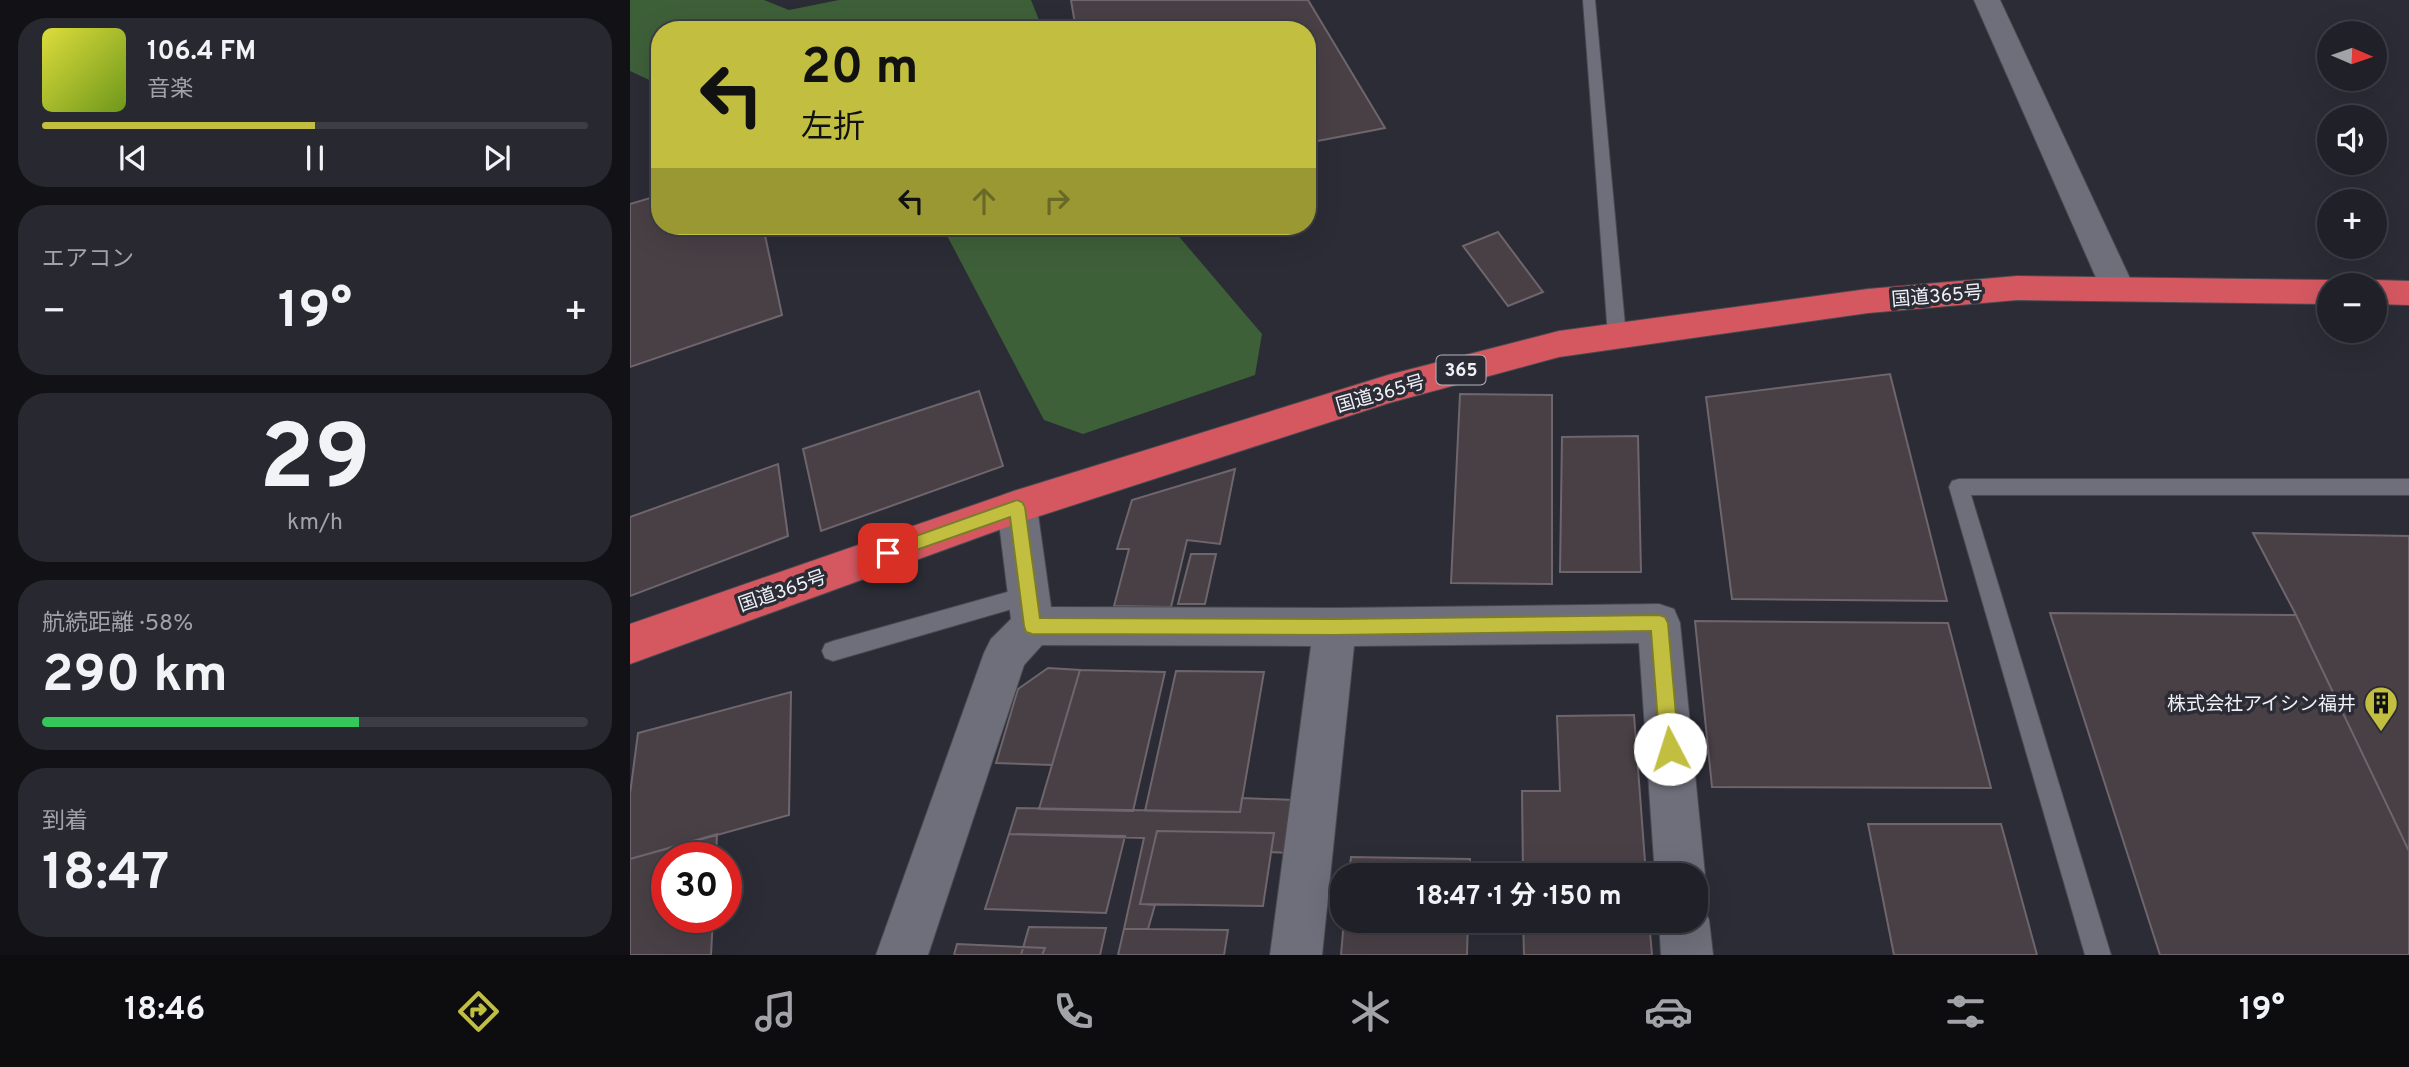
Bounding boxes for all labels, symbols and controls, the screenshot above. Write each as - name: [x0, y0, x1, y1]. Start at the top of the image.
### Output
- north arrow: [2317, 21, 2387, 91]
- map controls: [2317, 21, 2387, 343]
- text: 106.4 FM: [147, 36, 256, 69]
- text: 20 m: [801, 39, 918, 101]
- icon: left: [686, 49, 777, 140]
- text: 音楽: [147, 76, 193, 105]
- button: sound: [2317, 105, 2387, 175]
- text: 左折: [801, 109, 865, 149]
- icon: previous: [114, 139, 152, 177]
- icon: pause: [296, 139, 334, 177]
- icon: next: [478, 139, 516, 177]
- icon: left: [892, 182, 930, 220]
- icon: ahead: [965, 182, 1003, 220]
- icon: right: [1038, 182, 1076, 220]
- button: +: [2317, 189, 2387, 259]
- text: エアコン: [42, 246, 134, 275]
- button: −: [2317, 273, 2387, 343]
- text: 19°: [278, 280, 352, 346]
- street label: 国道365号: [1891, 281, 1984, 313]
- text: −: [42, 289, 67, 338]
- text: +: [563, 289, 588, 338]
- road number: 365: [1436, 356, 1486, 384]
- street label: 国道365号: [1333, 371, 1428, 419]
- text: 29: [259, 406, 371, 521]
- text: km/h: [287, 509, 343, 538]
- pin: [858, 523, 918, 583]
- icon: arrive: [869, 534, 907, 572]
- street label: 国道365号: [735, 566, 830, 618]
- text: 航続距離 · 58%: [42, 610, 193, 639]
- text: 290 km: [42, 644, 228, 710]
- building icon: 株式会社アイシン福井: [2362, 684, 2400, 733]
- place label: 株式会社アイシン福井: [2167, 693, 2356, 717]
- position arrow: [1633, 712, 1707, 786]
- text: 到着: [42, 808, 88, 837]
- text: 18:47: [42, 842, 169, 908]
- speed limit sign: 30: [651, 842, 742, 933]
- text: 18:47 · 1 分 · 150 m: [1416, 881, 1622, 914]
- icon: directions: [454, 987, 503, 1036]
- icon: music: [751, 987, 800, 1036]
- icon: phone: [1049, 987, 1098, 1036]
- icon: climate: [1346, 987, 1395, 1036]
- icon: car: [1644, 987, 1693, 1036]
- icon: filters: [1941, 987, 1990, 1036]
- text: 18:46: [124, 991, 205, 1031]
- text: 19°: [2239, 991, 2285, 1031]

